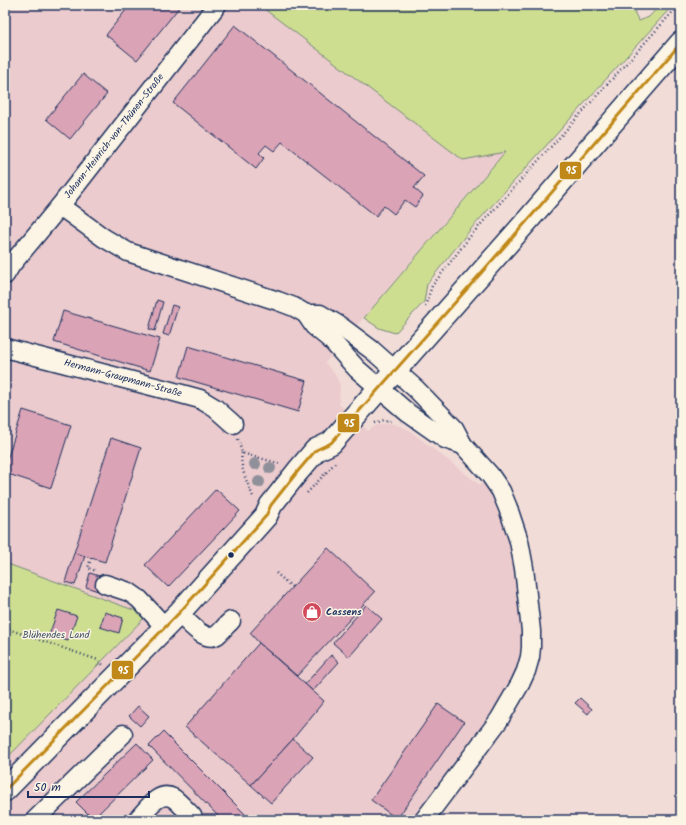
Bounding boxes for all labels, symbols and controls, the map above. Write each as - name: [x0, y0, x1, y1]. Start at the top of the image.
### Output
- street label: Johann-Heinrich-von-Thünen-Straße: [60, 70, 168, 202]
- line badge: 95: [559, 161, 582, 180]
- text: 95: [565, 162, 578, 180]
- street label: Hermann-Graupmann-Straße: [62, 355, 184, 402]
- line badge: 95: [337, 413, 360, 433]
- text: 95: [343, 415, 356, 433]
- unlabelled marker: [226, 550, 236, 560]
- shop icon: Cassens: [301, 601, 323, 623]
- place label: Cassens: [326, 604, 362, 620]
- park label: Blühendes Land: [22, 627, 91, 643]
- line badge: 95: [111, 660, 134, 680]
- text: 95: [117, 662, 130, 680]
- scale bar: [28, 773, 149, 799]
- text: 50 m: [34, 778, 61, 797]

